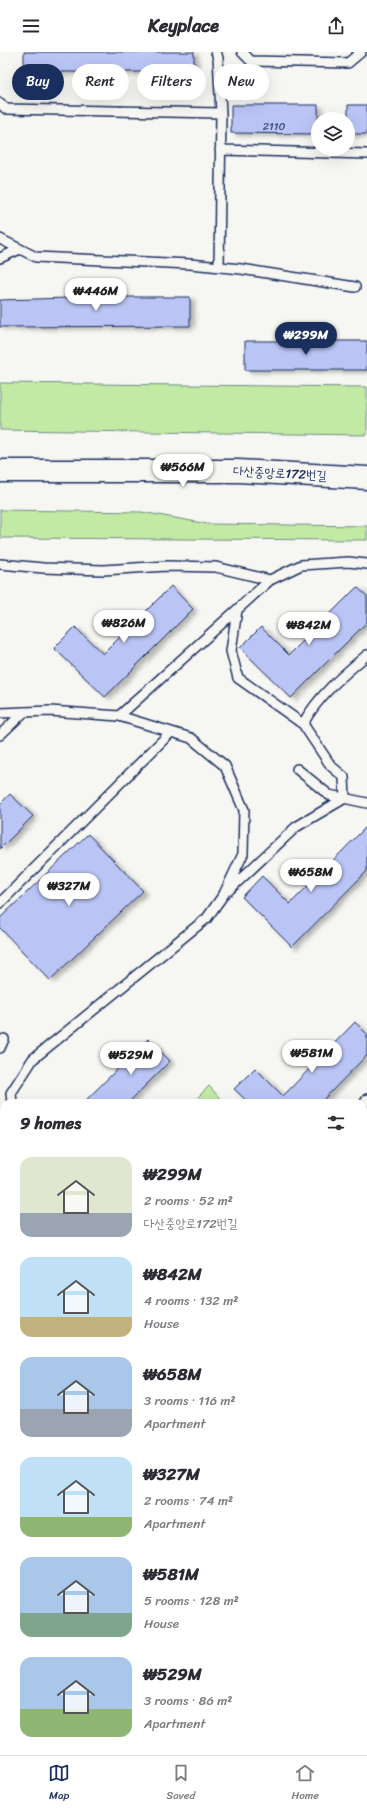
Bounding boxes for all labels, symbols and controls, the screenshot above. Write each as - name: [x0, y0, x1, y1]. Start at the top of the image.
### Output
- text: Keyplace: [148, 10, 219, 42]
- icon: menu: [20, 15, 42, 37]
- icon: share: [325, 15, 347, 37]
- chip: Buy: [12, 64, 64, 100]
- chip: Rent: [72, 64, 129, 100]
- chip: Filters: [137, 64, 206, 100]
- chip: New: [214, 64, 269, 100]
- map controls: [311, 112, 355, 156]
- button: layers: [311, 112, 355, 156]
- house number: 2110: [263, 117, 285, 136]
- pin: ₩446M: [68, 278, 124, 312]
- text: ₩446M: [74, 279, 118, 302]
- pin: ₩299M: [278, 322, 334, 356]
- text: ₩299M: [284, 323, 328, 346]
- pin: ₩566M: [155, 454, 211, 488]
- text: ₩566M: [161, 455, 205, 478]
- street label: 다산중앙로172번길: [233, 459, 327, 487]
- pin: ₩826M: [96, 610, 152, 644]
- text: ₩826M: [102, 611, 146, 634]
- pin: ₩842M: [281, 612, 337, 646]
- text: ₩842M: [287, 613, 331, 636]
- pin: ₩658M: [283, 859, 339, 893]
- text: ₩658M: [289, 860, 333, 883]
- pin: ₩327M: [41, 873, 97, 907]
- text: ₩327M: [48, 874, 90, 897]
- pin: ₩581M: [284, 1040, 340, 1074]
- text: ₩581M: [291, 1041, 333, 1064]
- pin: ₩529M: [103, 1042, 159, 1076]
- text: ₩529M: [109, 1043, 153, 1066]
- text: 9 homes: [20, 1108, 81, 1138]
- icon: filters: [325, 1112, 347, 1134]
- text: ₩299M: [144, 1159, 202, 1189]
- icon: home: [52, 1173, 100, 1221]
- text: 2 rooms · 52 m²: [144, 1189, 233, 1212]
- text: 다산중앙로172번길: [144, 1212, 238, 1235]
- text: ₩842M: [144, 1259, 202, 1289]
- icon: home: [52, 1273, 100, 1321]
- text: 4 rooms · 132 m²: [144, 1289, 238, 1312]
- text: House: [144, 1312, 179, 1335]
- text: ₩658M: [144, 1359, 201, 1389]
- icon: home: [52, 1373, 100, 1421]
- text: 3 rooms · 116 m²: [144, 1389, 236, 1412]
- text: Apartment: [144, 1412, 205, 1435]
- text: ₩327M: [144, 1459, 200, 1489]
- icon: home: [52, 1473, 100, 1521]
- text: 2 rooms · 74 m²: [144, 1489, 233, 1512]
- text: Apartment: [144, 1512, 205, 1535]
- text: ₩581M: [144, 1559, 199, 1589]
- icon: home: [52, 1573, 100, 1621]
- text: 5 rooms · 128 m²: [144, 1589, 239, 1612]
- text: House: [144, 1612, 179, 1635]
- text: ₩529M: [144, 1659, 202, 1689]
- icon: home: [52, 1673, 100, 1721]
- text: 3 rooms · 86 m²: [144, 1689, 232, 1712]
- text: Apartment: [144, 1712, 205, 1735]
- tab: Map: [48, 1762, 70, 1805]
- tab: Saved: [166, 1762, 195, 1805]
- tab: Home: [291, 1762, 319, 1805]

